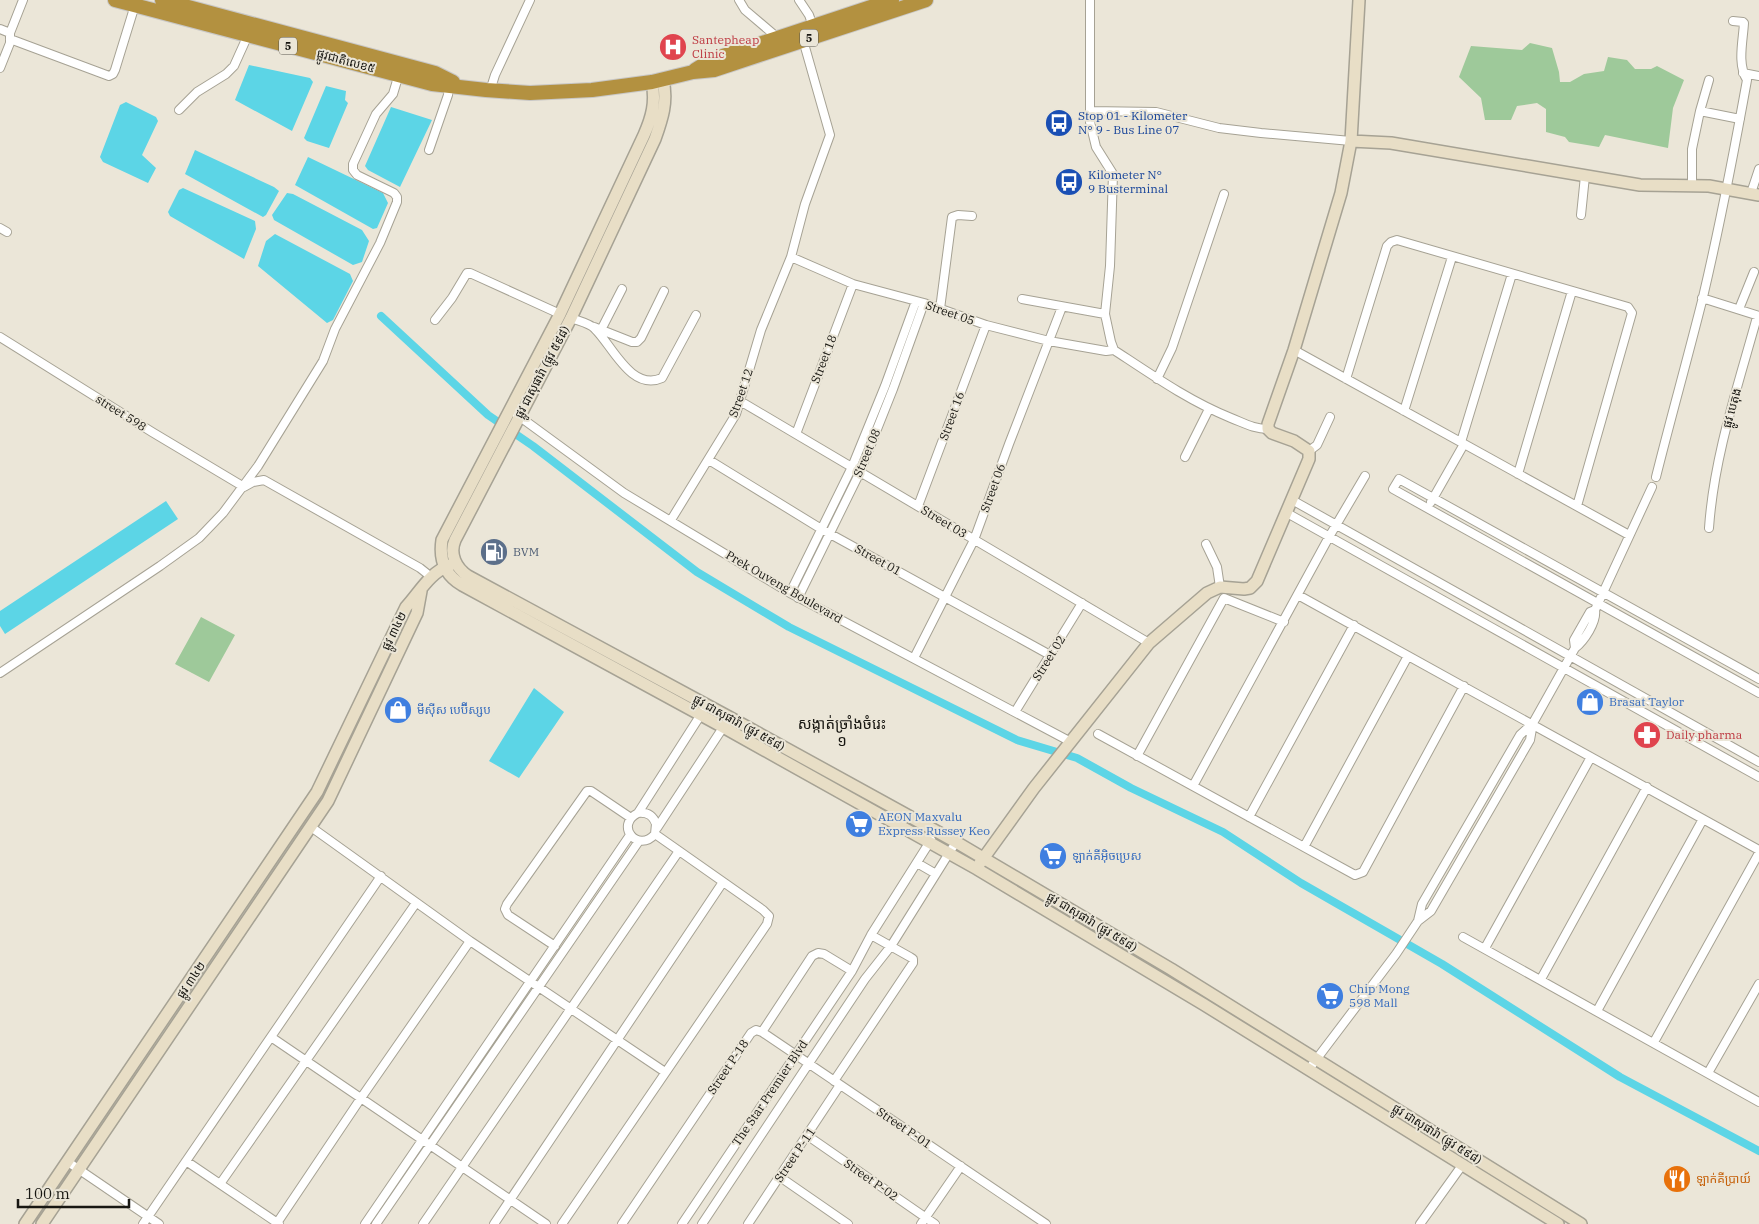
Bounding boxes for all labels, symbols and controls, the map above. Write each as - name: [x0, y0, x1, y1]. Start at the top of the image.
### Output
- road number: 5: [800, 29, 818, 46]
- hospital icon: Santepheap Clinic: [658, 32, 688, 62]
- place label: Santepheap Clinic: [692, 32, 759, 61]
- road number: 5: [279, 37, 297, 54]
- street label: ផ្លូវជាតិលេខ៥: [314, 45, 377, 79]
- bus stop icon: Stop 01 - Kilometer N° 9 - Bus Line 07: [1044, 108, 1074, 138]
- place label: Stop 01 - Kilometer N° 9 - Bus Line 07: [1078, 108, 1188, 137]
- bus stop icon: Kilometer N° 9 Busterminal: [1054, 167, 1084, 197]
- place label: Kilometer N° 9 Busterminal: [1088, 167, 1169, 196]
- street label: Street 05: [924, 297, 977, 328]
- street label: ផ្លូវ ជាសុផារ៉ា (ផ្លូវ ៥៩៨): [511, 323, 575, 422]
- street label: Street 18: [807, 332, 840, 385]
- street label: Street 12: [725, 366, 756, 419]
- street label: ផ្លូវ បេតុង: [1719, 386, 1747, 430]
- street label: Street 16: [936, 389, 967, 442]
- street label: street 598: [93, 391, 149, 434]
- street label: Street 08: [850, 426, 883, 479]
- street label: Street 06: [977, 461, 1008, 514]
- street label: Street 03: [919, 502, 970, 541]
- fuel station icon: BVM: [479, 537, 509, 567]
- street label: Street 01: [852, 541, 904, 578]
- place label: BVM: [513, 544, 539, 559]
- street label: Prek Ouveng Boulevard: [723, 547, 845, 626]
- street label: ផ្លូវ ៣៤២: [378, 609, 413, 654]
- street label: Street 02: [1029, 632, 1068, 683]
- shop icon: Brasat Taylor: [1575, 687, 1605, 717]
- street label: ផ្លូវ ជាសុផារ៉ា (ផ្លូវ ៥៩៨): [689, 691, 788, 757]
- place label: Brasat Taylor: [1609, 694, 1685, 709]
- shop icon: មីសុីស បេប៊ីស្សប: [383, 695, 413, 725]
- place label: មីសុីស បេប៊ីស្សប: [417, 702, 491, 717]
- district label: សង្កាត់ច្រាំងចំរេះ ១: [798, 714, 886, 750]
- pharmacy icon: Daily pharma: [1632, 720, 1662, 750]
- place label: Daily pharma: [1666, 727, 1743, 742]
- supermarket icon: AEON Maxvalu Express Russey Keo: [844, 809, 874, 839]
- place label: AEON Maxvalu Express Russey Keo: [878, 809, 990, 838]
- supermarket icon: ឡាក់គីអ៊ិចប្រេស: [1038, 841, 1068, 871]
- place label: ឡាក់គីអ៊ិចប្រេស: [1072, 848, 1142, 863]
- street label: ផ្លូវ ជាសុផារ៉ា (ផ្លូវ ៥៩៨): [1042, 889, 1140, 958]
- street label: ផ្លូវ ៣៤២: [173, 958, 211, 1003]
- supermarket icon: Chip Mong 598 Mall: [1315, 981, 1345, 1011]
- place label: Chip Mong 598 Mall: [1349, 981, 1410, 1010]
- street label: Street P-18: [704, 1036, 751, 1097]
- street label: The Star Premier Blvd: [729, 1037, 811, 1149]
- street label: ផ្លូវ ជាសុផារ៉ា (ផ្លូវ ៥៩៨): [1388, 1100, 1485, 1170]
- street label: Street P-01: [874, 1104, 935, 1151]
- street label: Street P-11: [771, 1124, 818, 1185]
- street label: Street P-02: [841, 1155, 901, 1204]
- restaurant icon: ឡាក់គីប្រាយ៍: [1662, 1164, 1692, 1194]
- place label: ឡាក់គីប្រាយ៍: [1696, 1171, 1751, 1186]
- scale bar: [18, 1176, 129, 1208]
- text: 100 m: [25, 1184, 70, 1203]

